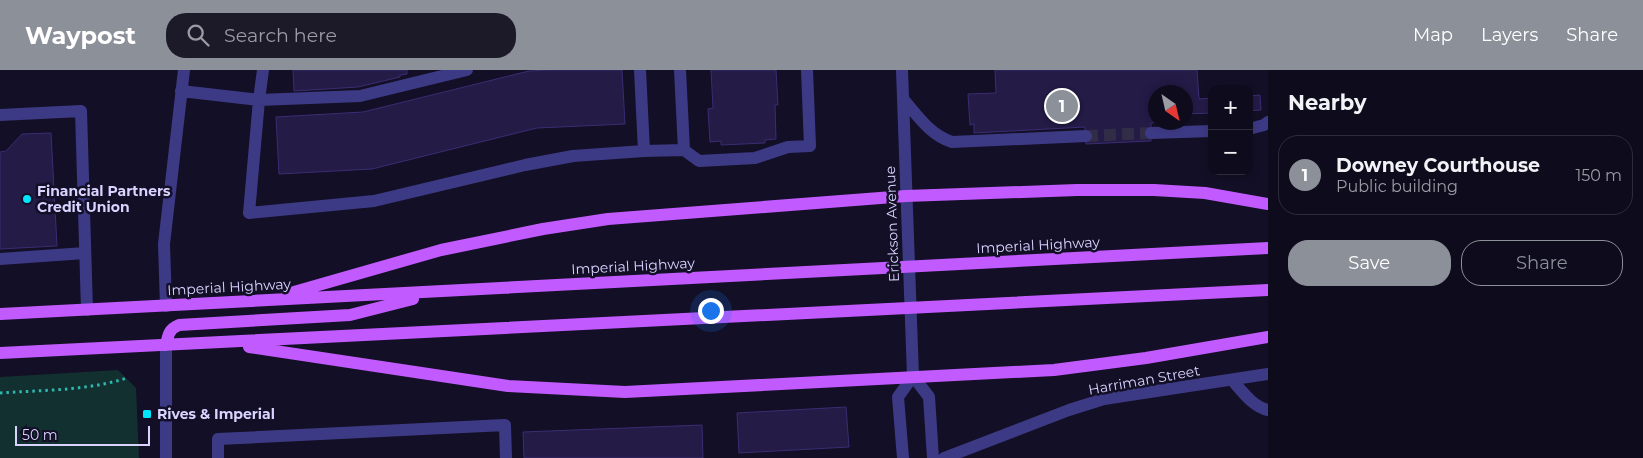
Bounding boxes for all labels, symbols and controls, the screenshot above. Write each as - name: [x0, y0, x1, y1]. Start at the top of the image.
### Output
- search box: [166, 13, 516, 58]
- text: Waypost: [25, 21, 136, 50]
- icon: search: [184, 21, 212, 49]
- text: Search here: [224, 24, 337, 47]
- text: Map: [1413, 24, 1453, 46]
- text: Layers: [1481, 24, 1538, 46]
- text: Share: [1566, 24, 1618, 46]
- north arrow: [1148, 85, 1193, 130]
- map controls: [1208, 85, 1253, 175]
- button: +: [1208, 85, 1253, 130]
- pin: 1: [1046, 87, 1078, 125]
- text: Nearby: [1288, 90, 1367, 115]
- button: −: [1208, 130, 1253, 175]
- text: Downey Courthouse: [1336, 154, 1540, 177]
- street label: Erickson Avenue: [881, 166, 903, 282]
- text: 1: [1302, 166, 1308, 185]
- text: 150 m: [1575, 166, 1622, 185]
- text: Public building: [1336, 177, 1458, 196]
- place label: Financial Partners Credit Union: [37, 182, 171, 216]
- marker: Financial Partners Credit Union: [21, 193, 33, 205]
- street label: Imperial Highway: [976, 233, 1101, 257]
- button: Save: [1288, 240, 1451, 286]
- button: Share: [1461, 240, 1623, 286]
- street label: Imperial Highway: [571, 254, 696, 278]
- street label: Imperial Highway: [167, 275, 292, 299]
- your location: [698, 298, 724, 324]
- street label: Harriman Street: [1087, 361, 1202, 399]
- place label: Rives & Imperial: [157, 405, 275, 423]
- marker: Rives & Imperial: [141, 408, 153, 420]
- scale bar: [15, 423, 150, 446]
- text: 50 m: [22, 426, 58, 444]

